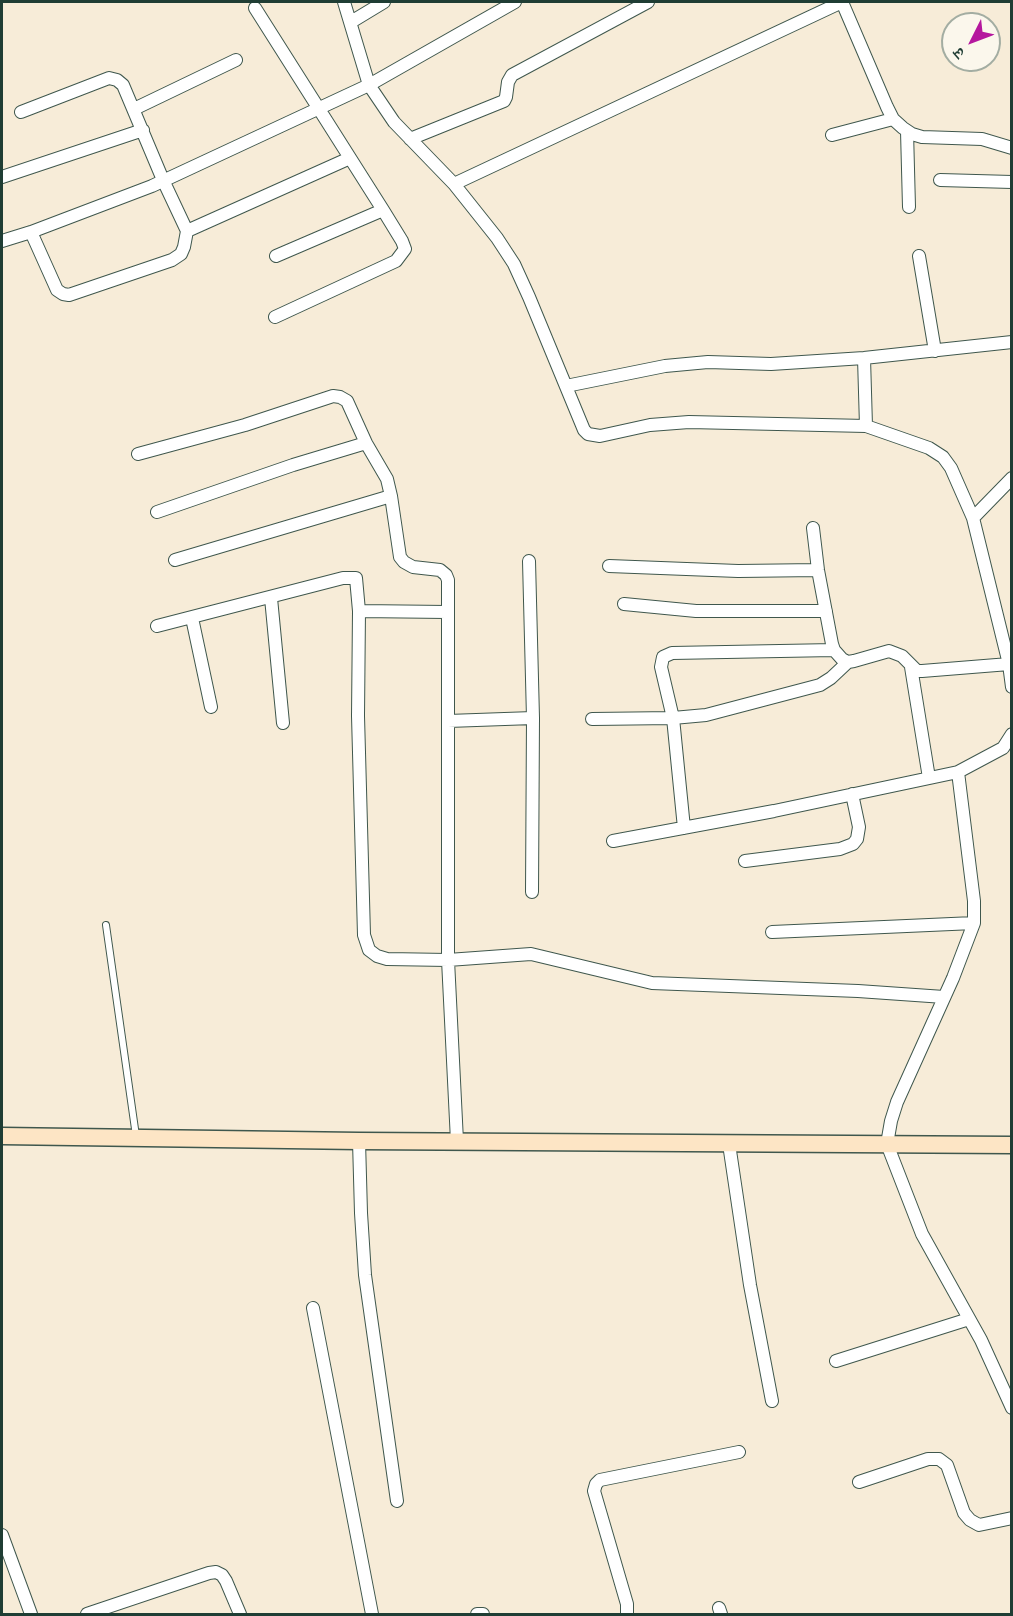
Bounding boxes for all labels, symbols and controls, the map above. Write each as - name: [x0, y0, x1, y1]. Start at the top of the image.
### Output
- north arrow: [941, 12, 1001, 72]
- text: उ: [949, 43, 969, 62]

